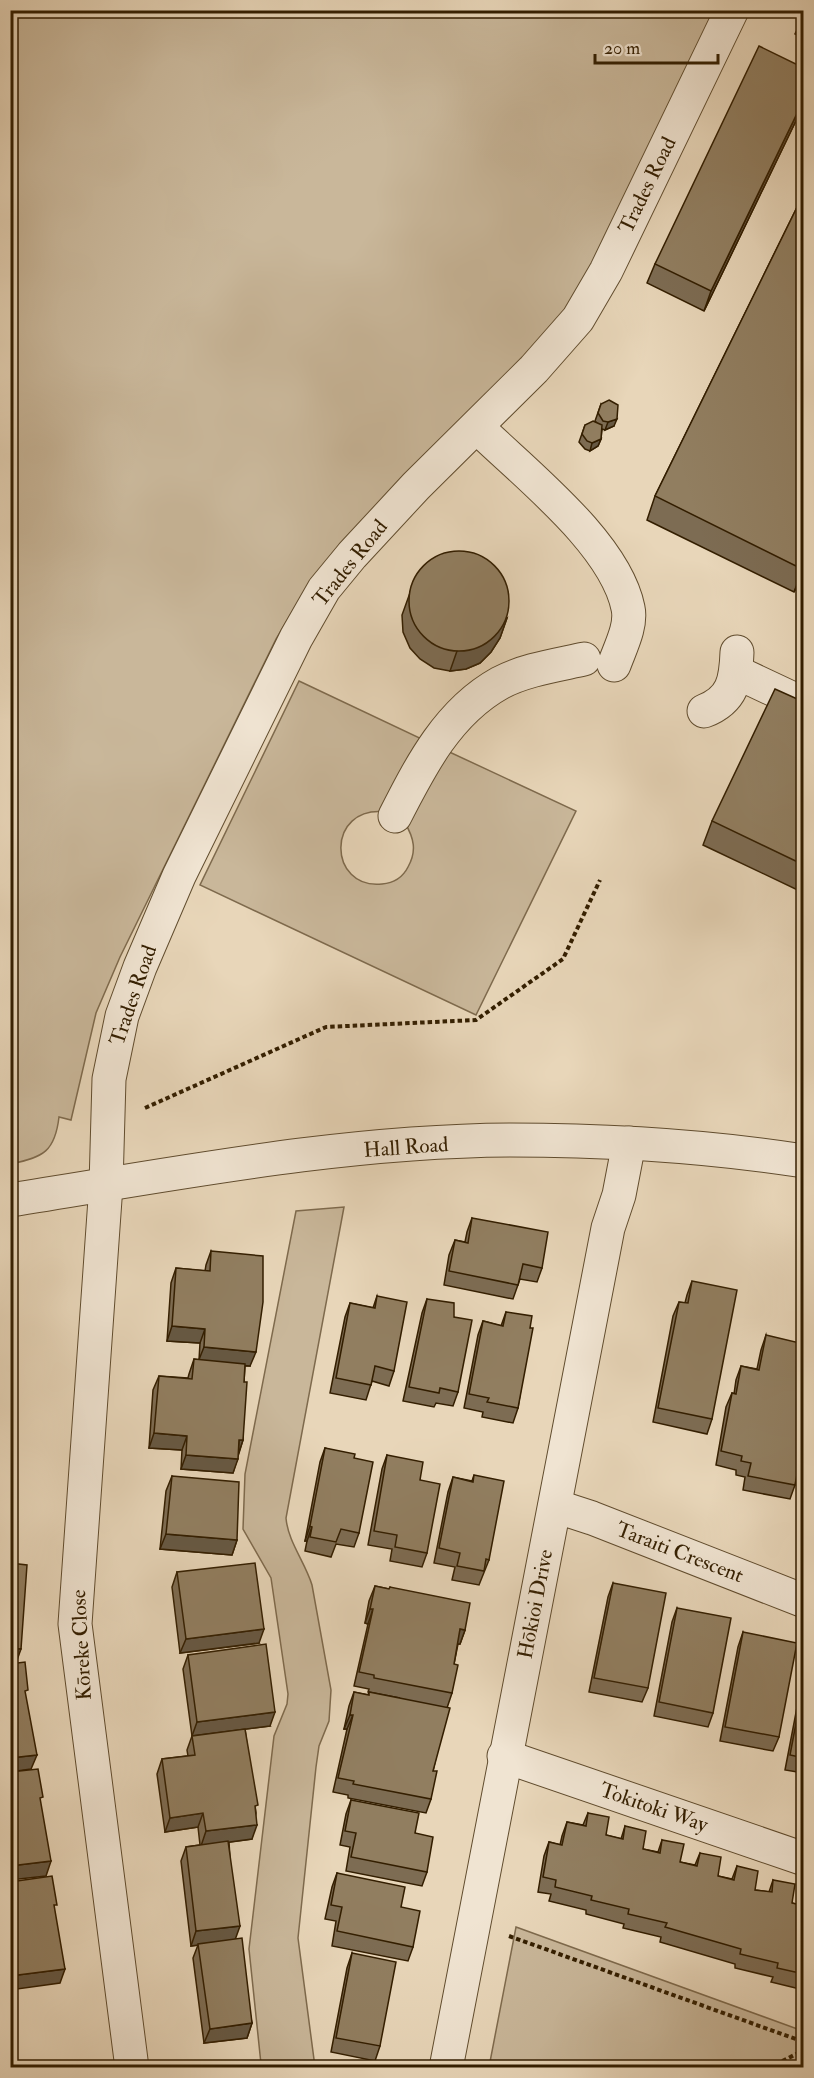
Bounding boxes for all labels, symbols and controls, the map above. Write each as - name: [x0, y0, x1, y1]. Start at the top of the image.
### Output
- scale bar: [595, 27, 718, 65]
- text: 20 m: [604, 37, 640, 60]
- street label: Trades Road: [612, 132, 683, 238]
- street label: Trades Road: [307, 514, 394, 612]
- street label: Trades Road: [104, 941, 163, 1049]
- street label: Hall Road: [363, 1131, 450, 1164]
- street label: Taraiti Crescent: [612, 1516, 748, 1589]
- street label: Hōkioi Drive: [512, 1547, 559, 1661]
- street label: Kōreke Close: [65, 1589, 98, 1701]
- street label: Tokitoki Way: [596, 1776, 712, 1839]

